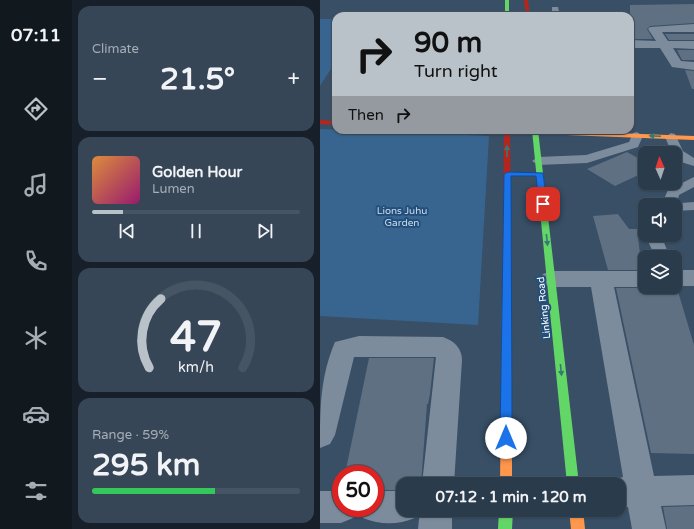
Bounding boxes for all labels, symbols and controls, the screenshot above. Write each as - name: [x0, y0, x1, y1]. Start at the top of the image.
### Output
- text: 07:11: [11, 24, 61, 46]
- text: 90 m: [414, 26, 482, 60]
- icon: right: [348, 28, 400, 80]
- text: Climate: [92, 41, 139, 57]
- text: Turn right: [414, 60, 498, 82]
- text: 21.5°: [160, 61, 235, 98]
- text: −: [92, 66, 108, 92]
- text: +: [288, 66, 300, 92]
- icon: directions: [22, 95, 50, 123]
- icon: right: [392, 104, 414, 126]
- text: Then: [348, 106, 384, 124]
- one-way arrow: [649, 133, 661, 140]
- one-way arrow: [504, 144, 510, 157]
- north arrow: [638, 146, 682, 190]
- map controls: [638, 146, 682, 294]
- text: Golden Hour: [152, 163, 242, 181]
- icon: music: [22, 171, 50, 199]
- text: Lumen: [152, 181, 195, 197]
- pin: [526, 187, 560, 221]
- icon: arrive: [532, 193, 554, 215]
- button: sound: [638, 198, 682, 242]
- park label: Lions Juhu Garden: [377, 205, 427, 229]
- icon: previous: [116, 220, 138, 242]
- icon: pause: [185, 220, 207, 242]
- icon: next: [254, 220, 276, 242]
- one-way arrow: [544, 234, 550, 247]
- icon: phone: [22, 247, 50, 275]
- button: layers: [638, 250, 682, 294]
- street label: Linking Road: [535, 276, 553, 340]
- text: 47: [170, 313, 222, 363]
- icon: climate: [22, 324, 50, 352]
- text: km/h: [178, 358, 214, 375]
- one-way arrow: [558, 364, 564, 376]
- icon: car: [22, 400, 50, 428]
- position arrow: [485, 417, 527, 459]
- text: Range · 59%: [92, 427, 169, 443]
- text: 295 km: [92, 447, 200, 484]
- speed limit sign: 50: [332, 465, 384, 517]
- icon: filters: [22, 477, 50, 505]
- text: 07:12 · 1 min · 120 m: [436, 488, 586, 506]

